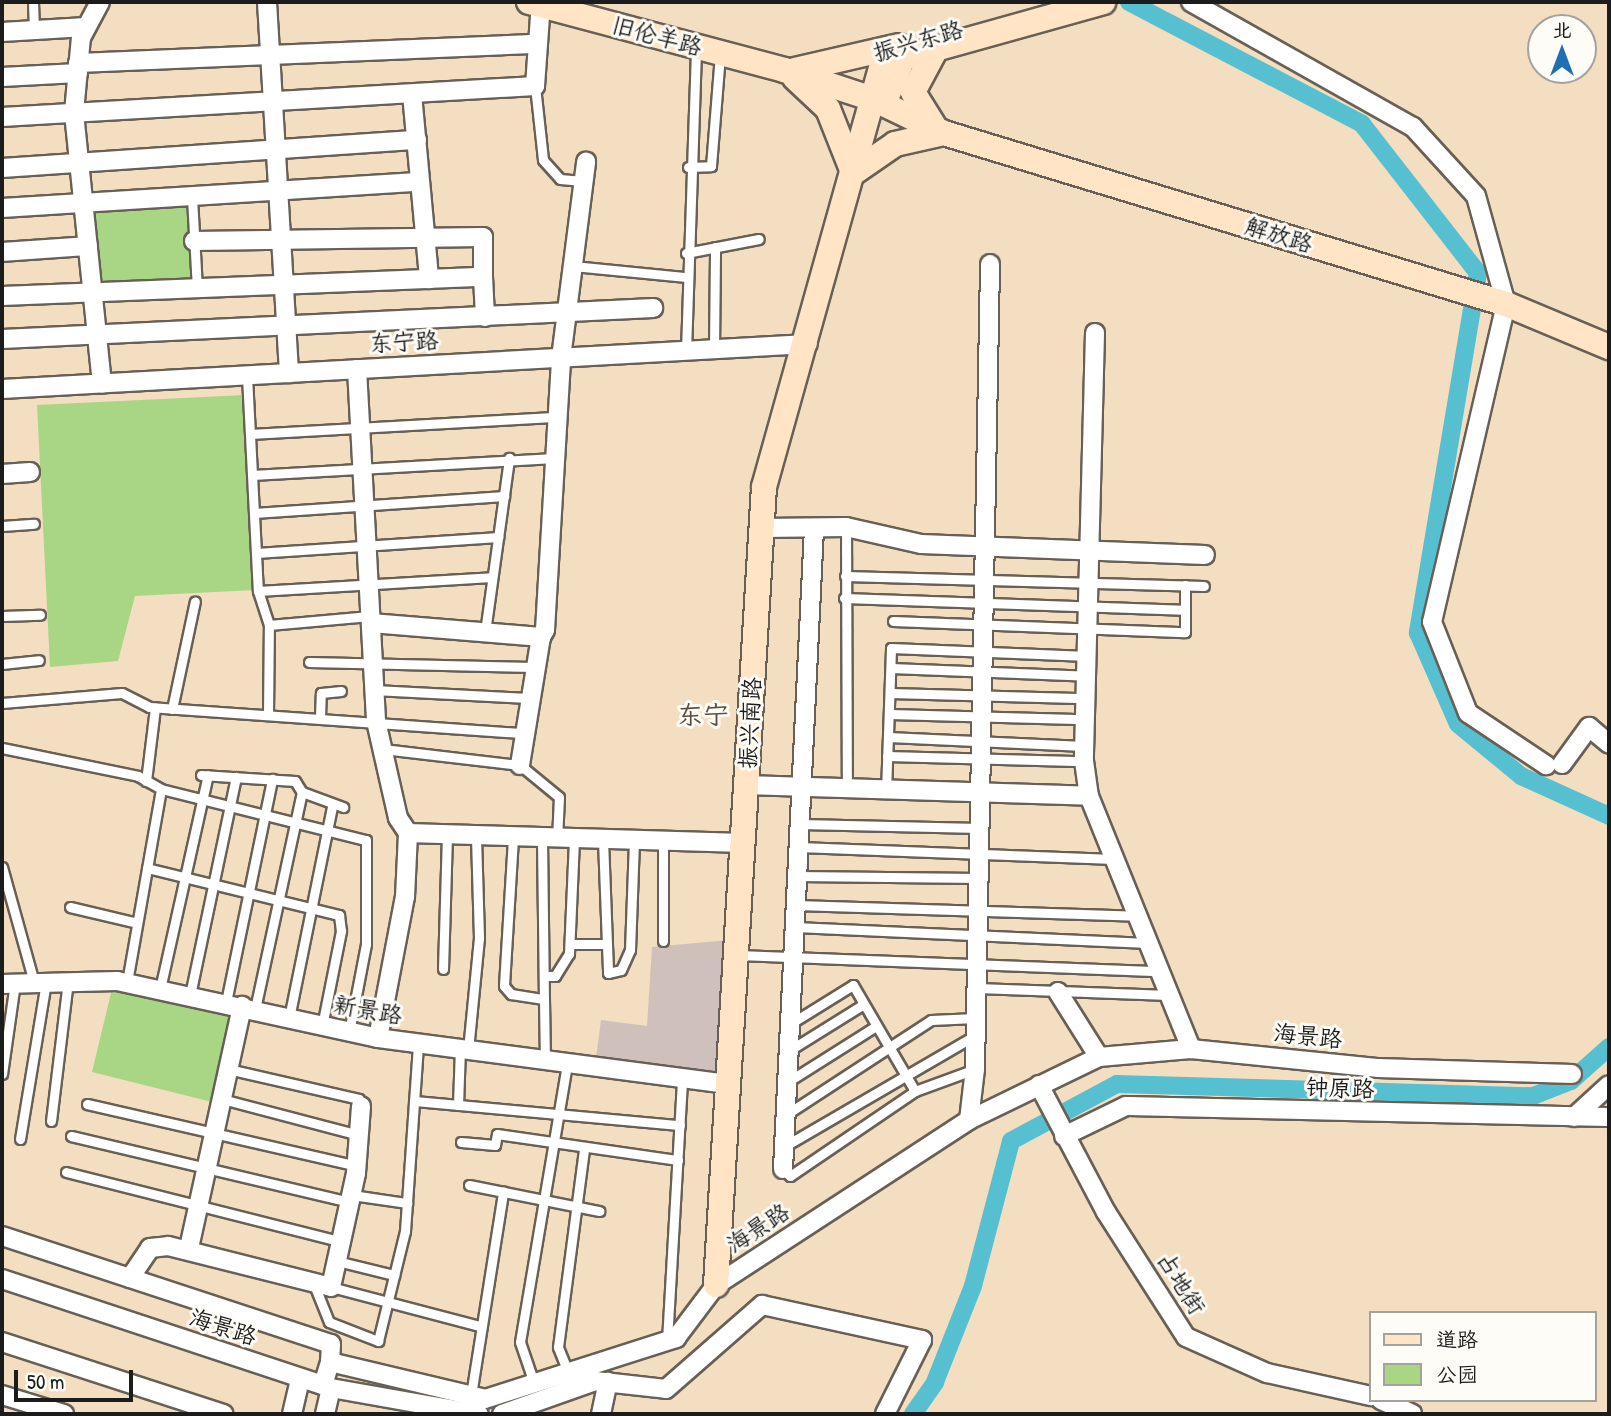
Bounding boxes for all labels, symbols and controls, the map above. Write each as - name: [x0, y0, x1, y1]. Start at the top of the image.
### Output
- street label: 旧伦羊路: [609, 11, 705, 61]
- north arrow: [1527, 14, 1597, 84]
- street label: 振兴东路: [870, 15, 966, 67]
- text: 北: [1552, 17, 1572, 43]
- street label: 解放路: [1242, 212, 1316, 258]
- street label: 东宁路: [369, 326, 439, 358]
- street label: 振兴南路: [734, 676, 766, 770]
- district label: 东宁: [677, 699, 729, 731]
- street label: 新景路: [332, 990, 404, 1030]
- street label: 海景路: [1272, 1019, 1344, 1053]
- street label: 钟原路: [1305, 1073, 1375, 1103]
- street label: 海景路: [722, 1198, 794, 1258]
- street label: 占地街: [1151, 1246, 1211, 1320]
- street label: 海景路: [186, 1303, 260, 1351]
- legend: [1370, 1311, 1597, 1402]
- text: 道路: [1436, 1325, 1478, 1354]
- scale bar: [18, 1356, 136, 1400]
- text: 公园: [1436, 1360, 1478, 1389]
- text: 50 m: [27, 1367, 64, 1396]

